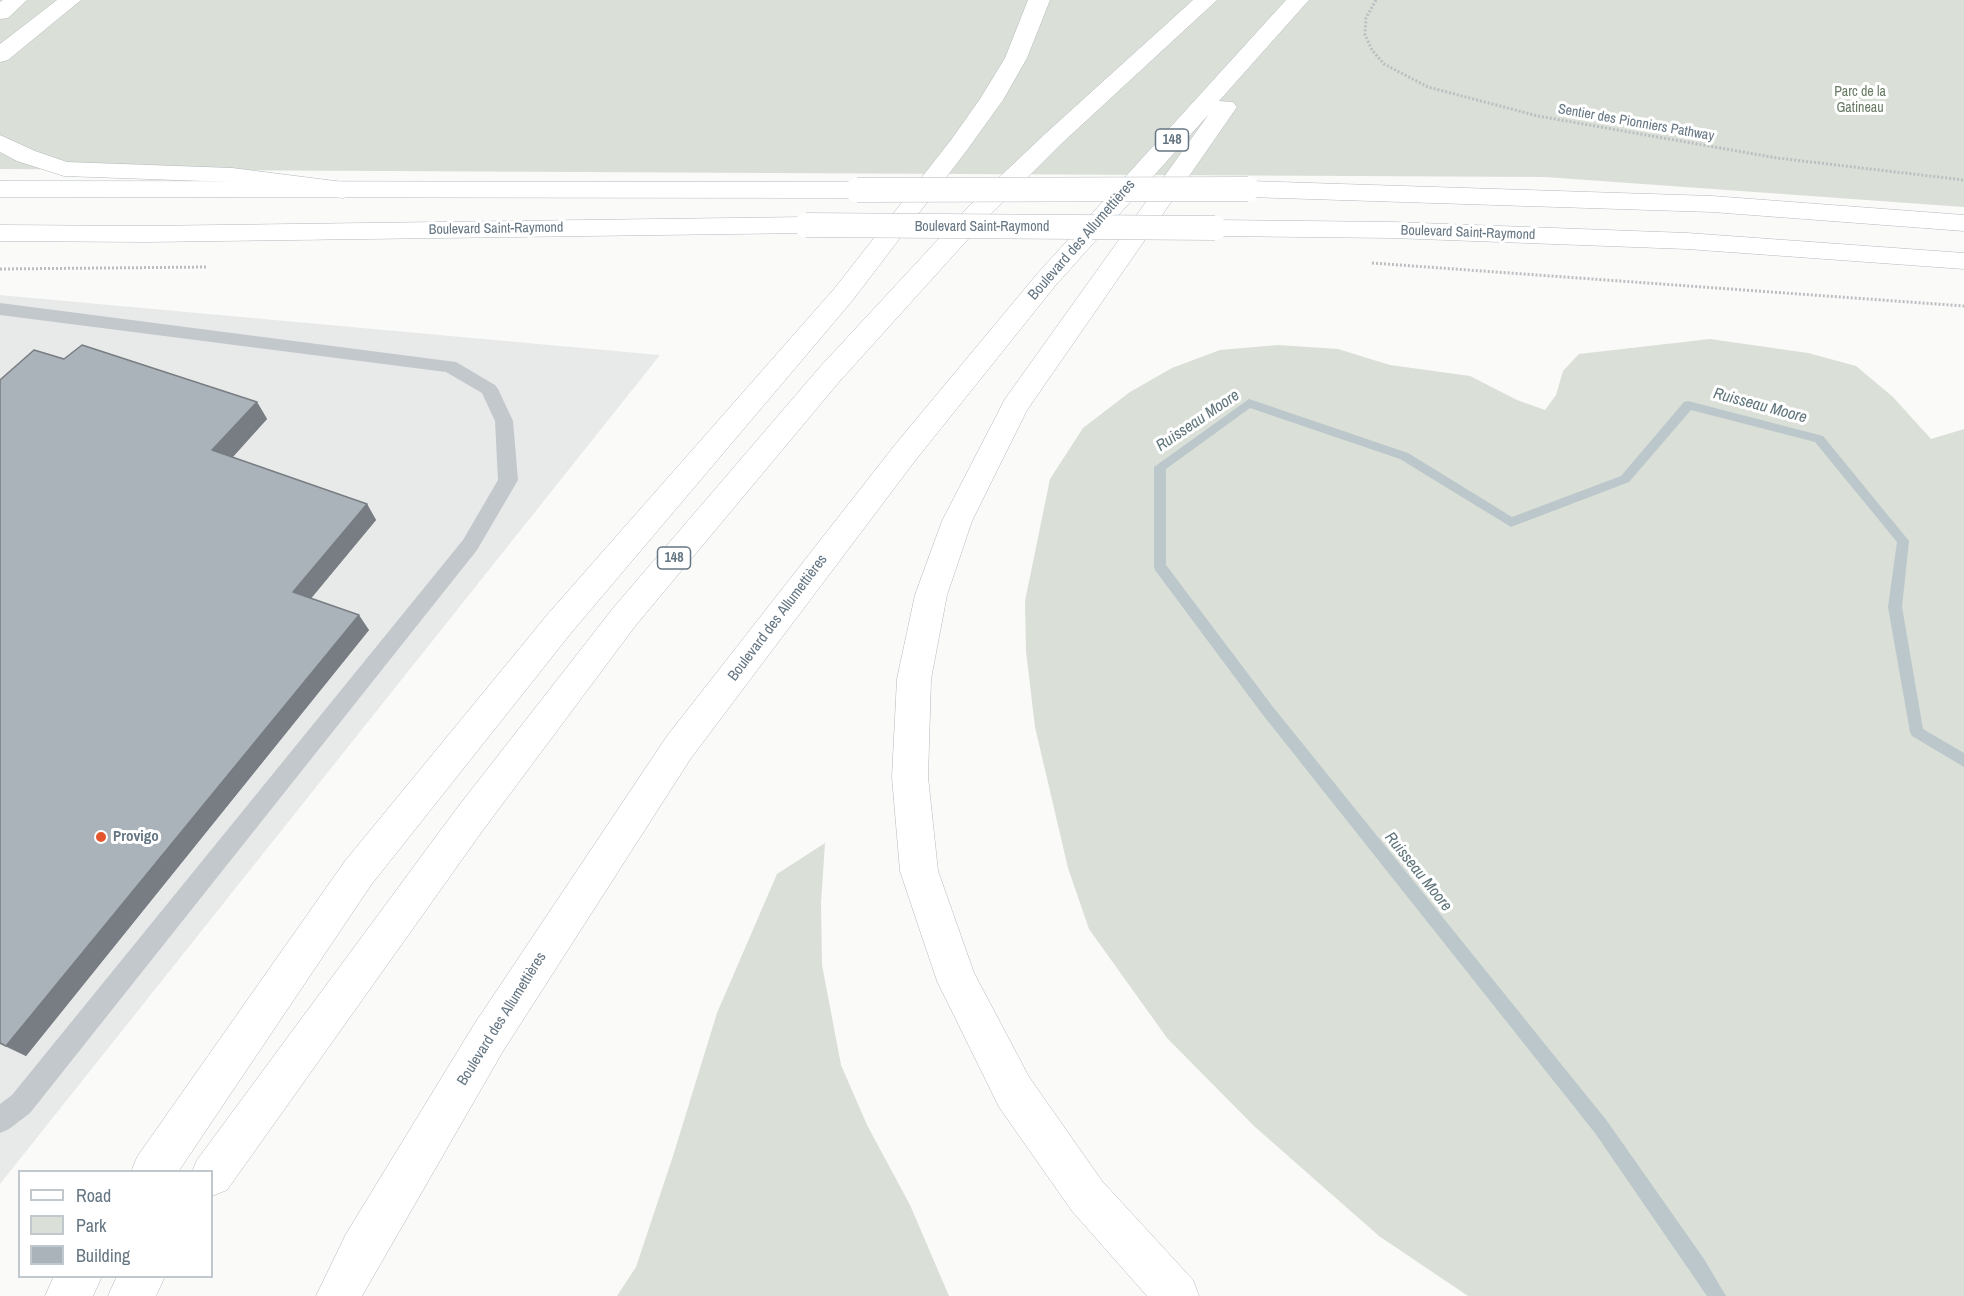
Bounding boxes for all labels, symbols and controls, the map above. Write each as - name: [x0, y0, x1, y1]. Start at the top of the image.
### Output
- park label: Parc de la Gatineau: [1834, 84, 1886, 116]
- street label: Sentier des Pionniers Pathway: [1557, 101, 1715, 145]
- road number: 148: [1156, 129, 1188, 151]
- street label: Boulevard des Allumettières: [1025, 176, 1139, 304]
- street label: Boulevard Saint-Raymond: [429, 219, 563, 239]
- street label: Boulevard Saint-Raymond: [915, 219, 1049, 235]
- street label: Boulevard Saint-Raymond: [1400, 222, 1536, 244]
- water label: Ruisseau Moore: [1711, 384, 1809, 428]
- water label: Ruisseau Moore: [1153, 386, 1243, 456]
- road number: 148: [658, 547, 690, 569]
- street label: Boulevard des Allumettières: [725, 551, 831, 685]
- place label: Provigo: [113, 828, 159, 846]
- water label: Ruisseau Moore: [1380, 829, 1456, 915]
- marker: Provigo: [94, 830, 108, 844]
- street label: Boulevard des Allumettières: [454, 949, 550, 1089]
- legend: [18, 1170, 213, 1278]
- text: Road: [76, 1183, 111, 1208]
- text: Park: [76, 1213, 106, 1238]
- text: Building: [76, 1243, 130, 1268]

